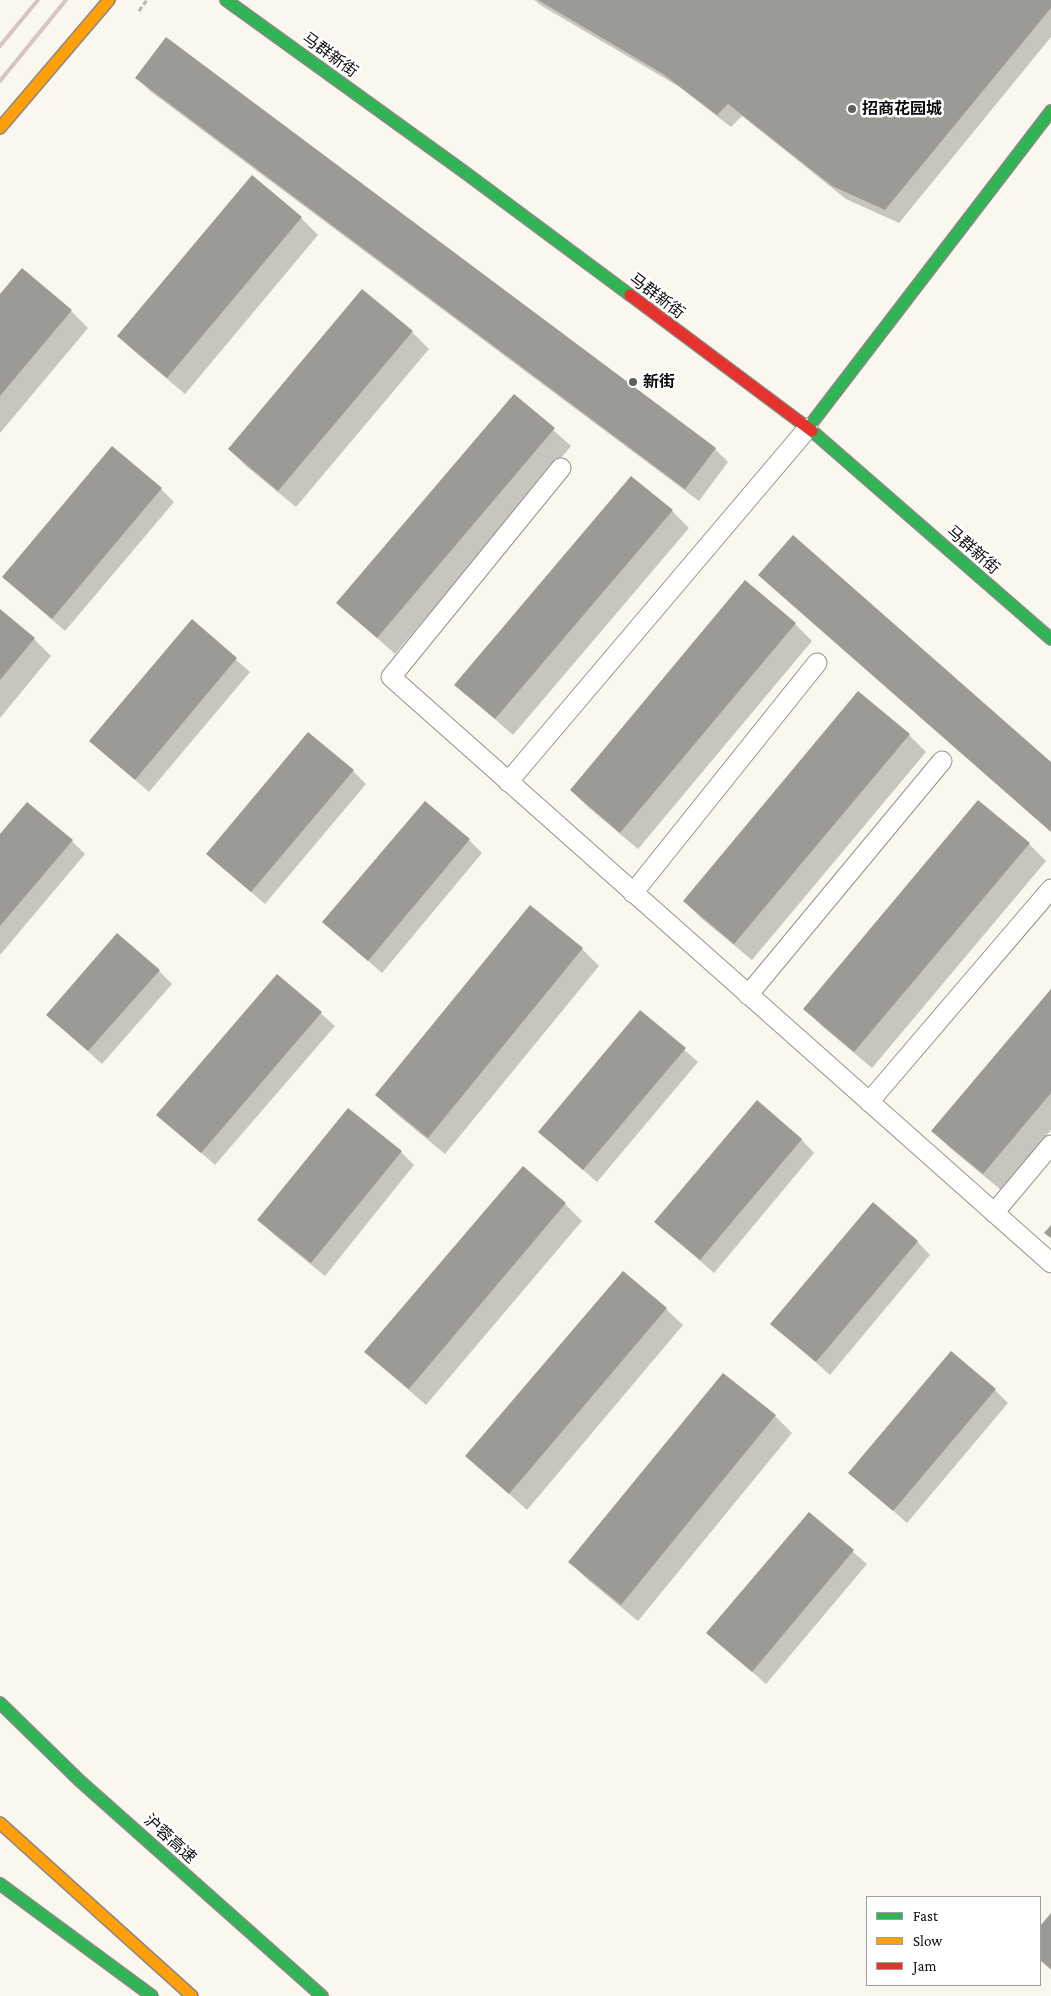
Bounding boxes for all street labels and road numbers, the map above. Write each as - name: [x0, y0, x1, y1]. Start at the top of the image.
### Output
- street label: 马群新街: [298, 28, 362, 82]
- street label: 马群新街: [626, 269, 688, 323]
- street label: 马群新街: [943, 522, 1003, 578]
- street label: 沪蓉高速: [140, 1810, 200, 1868]

